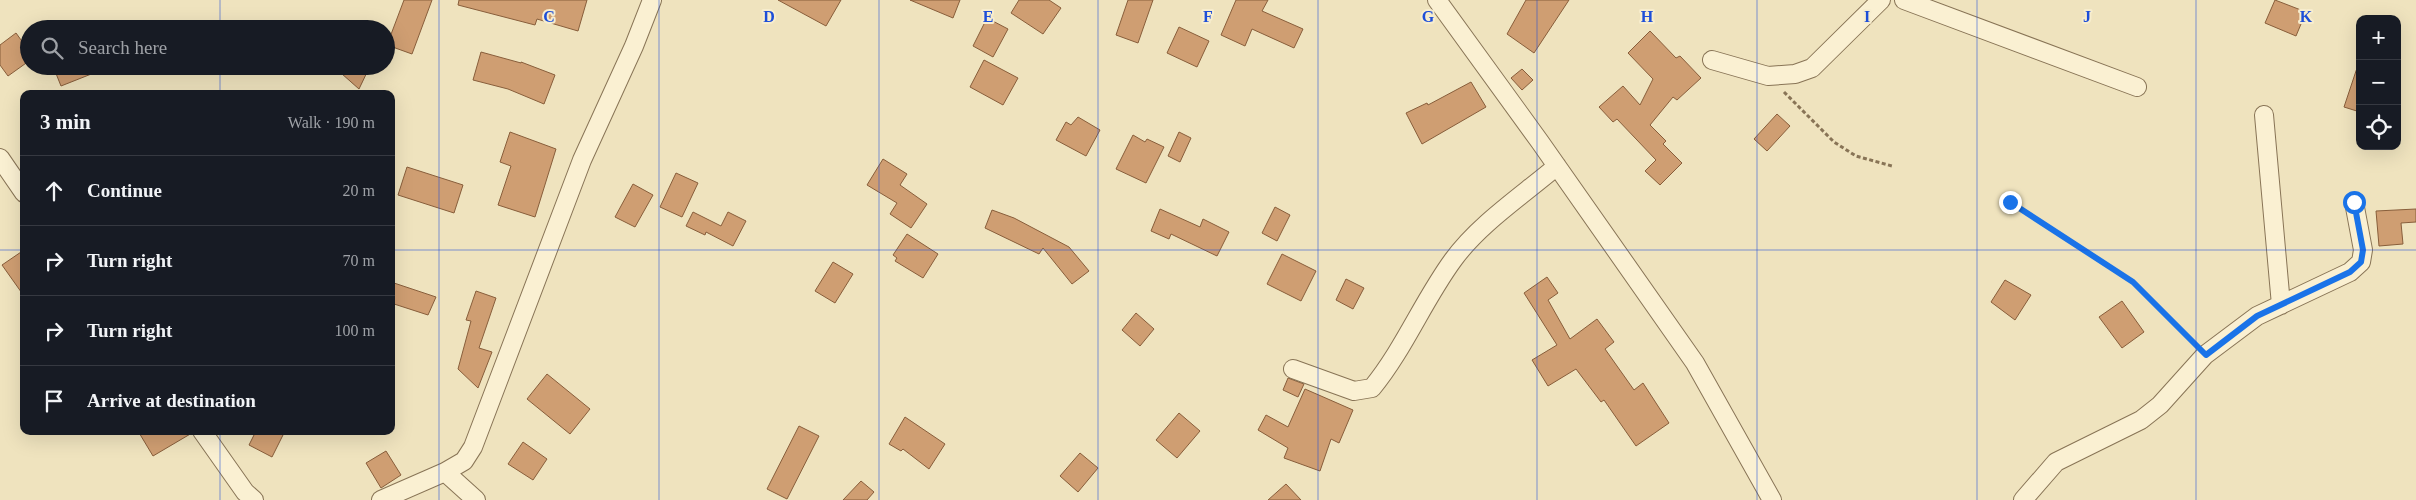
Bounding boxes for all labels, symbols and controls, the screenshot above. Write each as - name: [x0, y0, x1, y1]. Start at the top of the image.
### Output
- text: C: [543, 8, 555, 25]
- text: D: [763, 8, 775, 25]
- text: E: [983, 8, 993, 25]
- text: F: [1203, 8, 1213, 25]
- text: G: [1422, 8, 1435, 25]
- text: H: [1641, 8, 1654, 25]
- text: I: [1864, 8, 1870, 25]
- text: J: [2083, 8, 2091, 25]
- text: K: [2300, 8, 2313, 25]
- map controls: [2356, 15, 2401, 150]
- button: +: [2356, 15, 2401, 60]
- search box: [20, 20, 395, 75]
- icon: search: [38, 34, 66, 62]
- text: Search here: [78, 37, 167, 58]
- button: −: [2356, 60, 2401, 105]
- button: locate: [2356, 105, 2401, 150]
- text: 3 min: [40, 110, 91, 134]
- text: Walk · 190 m: [288, 114, 375, 131]
- icon: ahead: [40, 177, 68, 205]
- text: Continue: [87, 180, 162, 201]
- text: 20 m: [343, 182, 375, 199]
- route end: [1999, 191, 2022, 214]
- route start: [2343, 191, 2366, 214]
- icon: right: [40, 247, 68, 275]
- text: Turn right: [87, 250, 172, 271]
- text: 70 m: [343, 252, 375, 269]
- icon: right: [40, 317, 68, 345]
- text: Turn right: [87, 320, 172, 341]
- text: 100 m: [335, 322, 375, 339]
- icon: arrive: [40, 387, 68, 415]
- text: Arrive at destination: [87, 390, 256, 411]

